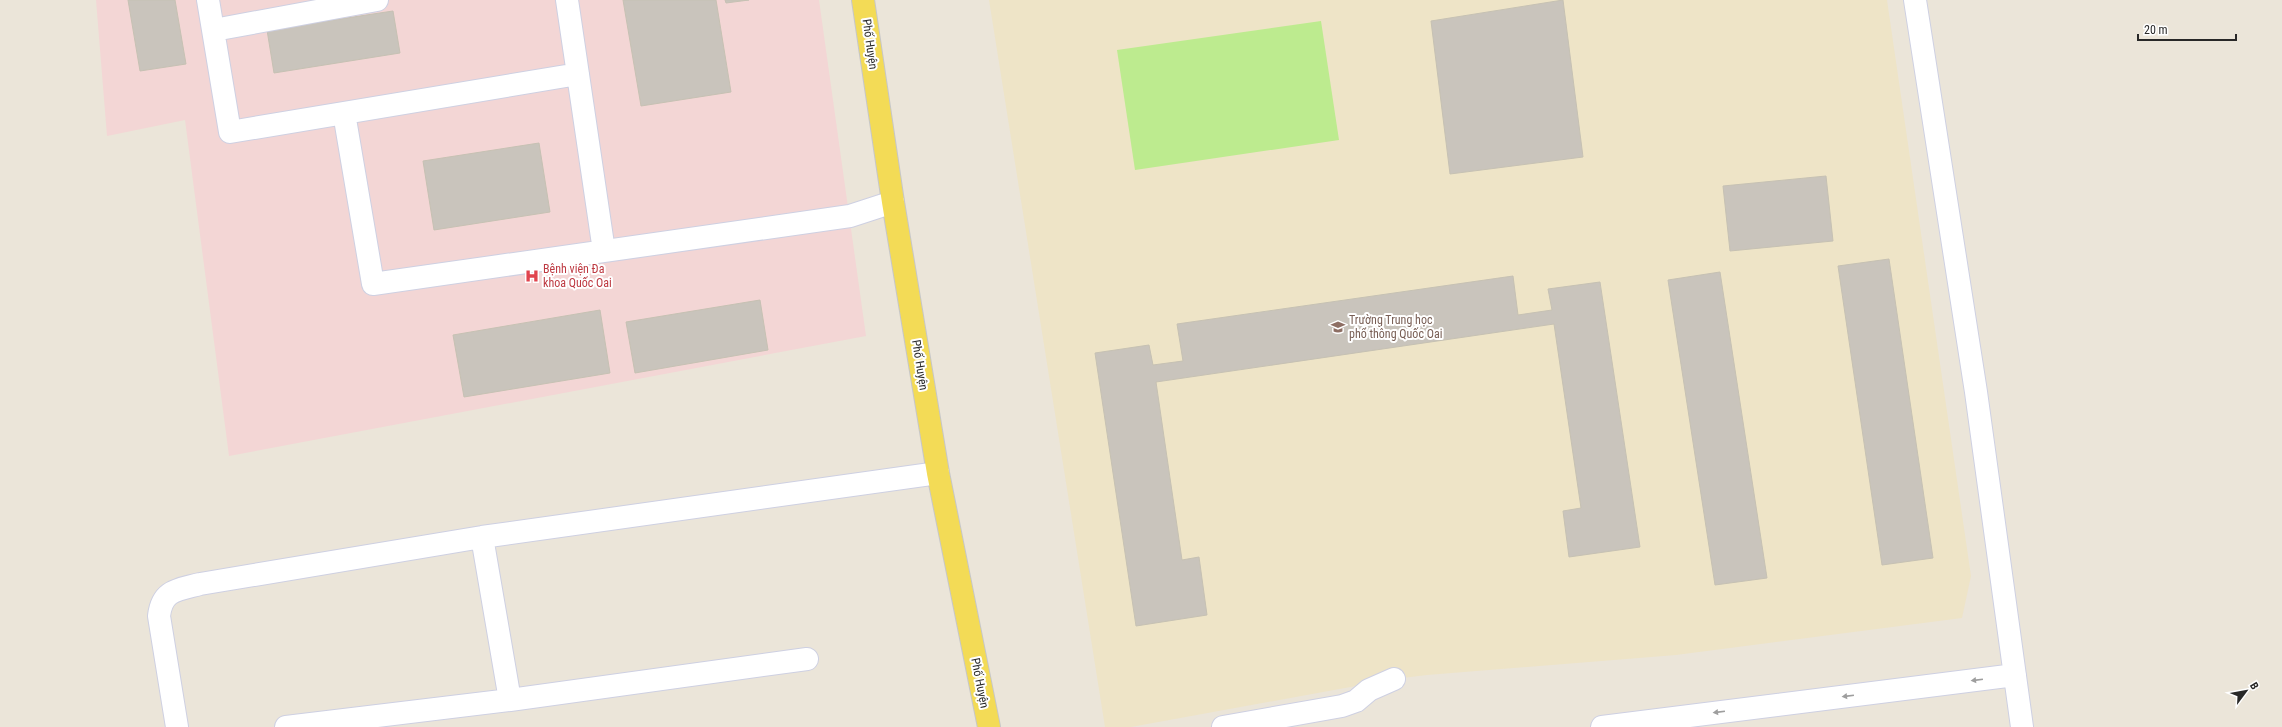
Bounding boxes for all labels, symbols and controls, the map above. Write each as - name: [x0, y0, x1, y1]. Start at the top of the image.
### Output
- scale bar: [2138, 16, 2236, 42]
- street label: Phố Huyện: [860, 18, 880, 70]
- text: 20 m: [2144, 23, 2168, 37]
- place label: Bệnh viện Đa khoa Quốc Oai: [543, 262, 612, 290]
- hospital icon: Bệnh viện Đa khoa Quốc Oai: [524, 268, 540, 284]
- place label: Trường Trung học phổ thông Quốc Oai: [1349, 313, 1442, 341]
- school or university icon: Trường Trung học phổ thông Quốc Oai: [1330, 319, 1346, 335]
- street label: Phố Huyện: [909, 339, 931, 391]
- street label: Phố Huyện: [968, 657, 992, 709]
- north arrow: [2226, 671, 2266, 711]
- one-way arrow: [1970, 677, 1983, 683]
- text: B: [2247, 680, 2261, 692]
- one-way arrow: [1841, 693, 1854, 699]
- one-way arrow: [1712, 709, 1725, 716]

